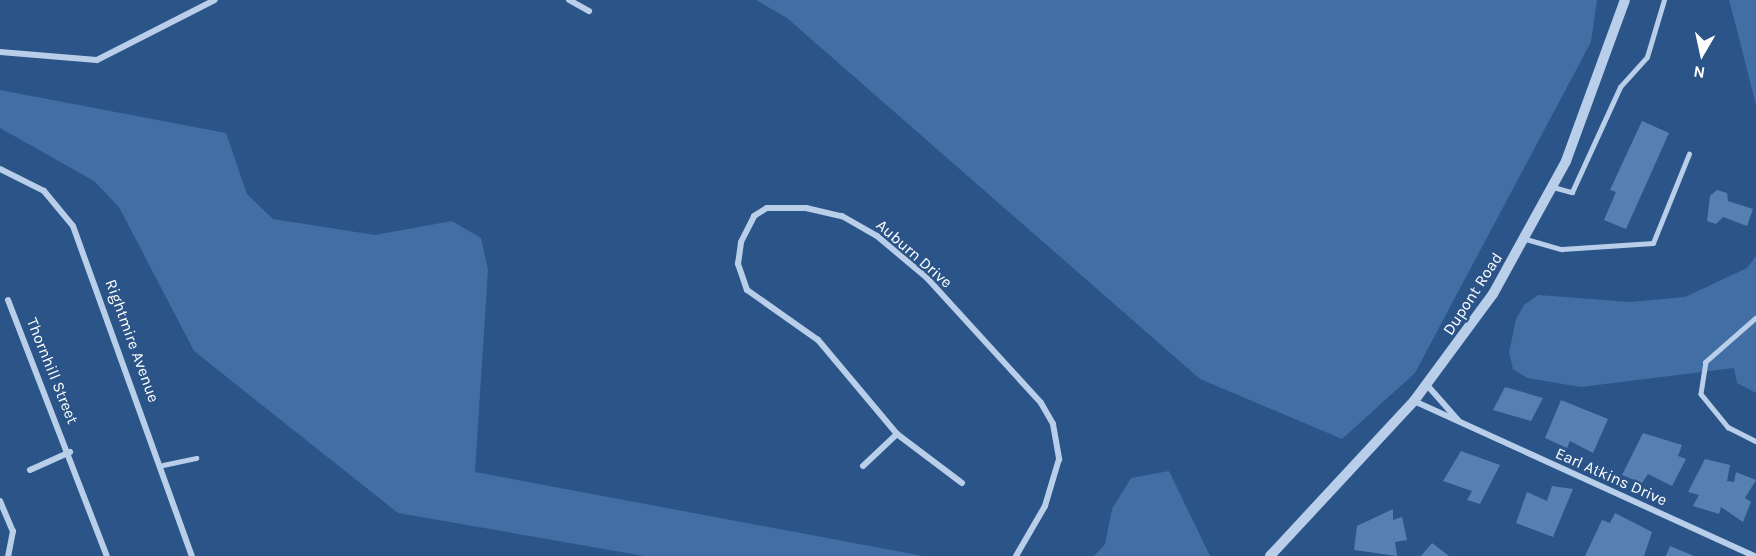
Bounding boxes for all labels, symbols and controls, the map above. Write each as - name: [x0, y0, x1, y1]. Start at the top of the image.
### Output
- north arrow: [1672, 24, 1732, 84]
- text: N: [1692, 62, 1706, 83]
- street label: Auburn Drive: [872, 216, 956, 292]
- street label: Dupont Road: [1439, 249, 1507, 339]
- street label: Rightmire Avenue: [101, 277, 163, 405]
- street label: Thornhill Street: [22, 315, 82, 427]
- street label: Earl Atkins Drive: [1552, 444, 1670, 510]

